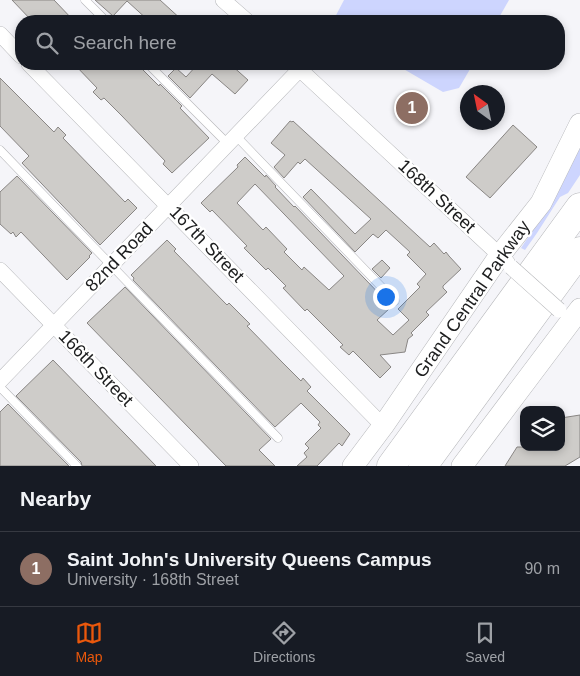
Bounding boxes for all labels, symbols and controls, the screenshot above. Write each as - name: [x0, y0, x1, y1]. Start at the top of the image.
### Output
- search box: [15, 15, 565, 70]
- icon: search: [33, 29, 61, 57]
- text: Search here: [73, 32, 177, 53]
- north arrow: [460, 85, 505, 130]
- pin: 1: [396, 89, 428, 127]
- street label: 168th Street: [394, 155, 480, 237]
- street label: 167th Street: [166, 202, 248, 286]
- street label: Grand Central Parkway: [410, 217, 534, 381]
- street label: 82nd Road: [81, 218, 157, 296]
- your location: [373, 284, 399, 310]
- street label: 166th Street: [55, 326, 137, 410]
- map controls: [520, 406, 565, 451]
- button: layers: [520, 406, 565, 451]
- text: Nearby: [20, 487, 91, 510]
- text: Saint John's University Queens Campus: [67, 549, 432, 570]
- text: 1: [32, 560, 40, 577]
- text: 90 m: [524, 560, 560, 577]
- text: University · 168th Street: [67, 571, 239, 588]
- tab: Map: [75, 619, 103, 665]
- tab: Directions: [253, 619, 315, 665]
- tab: Saved: [465, 619, 505, 665]

